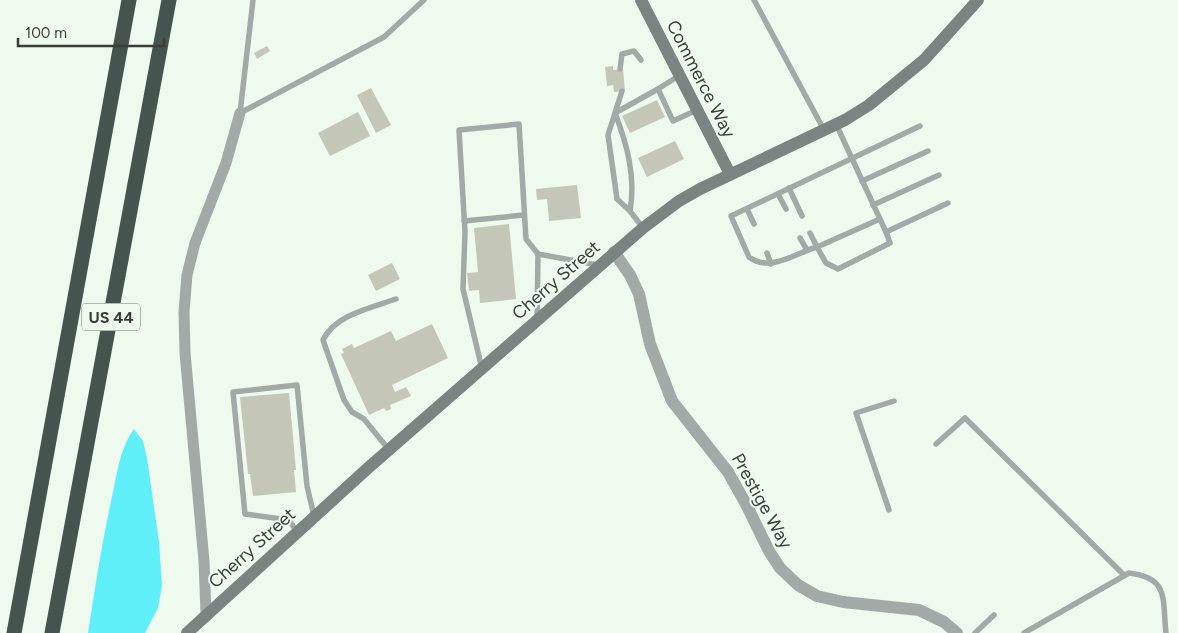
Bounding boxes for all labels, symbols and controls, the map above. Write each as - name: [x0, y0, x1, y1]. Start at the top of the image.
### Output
- scale bar: [18, 15, 164, 47]
- street label: Commerce Way: [662, 17, 740, 142]
- text: 100 m: [25, 24, 67, 42]
- street label: Cherry Street: [508, 236, 605, 324]
- road number: US 44: [82, 304, 140, 330]
- street label: Prestige Way: [727, 450, 797, 553]
- street label: Cherry Street: [204, 503, 300, 593]

